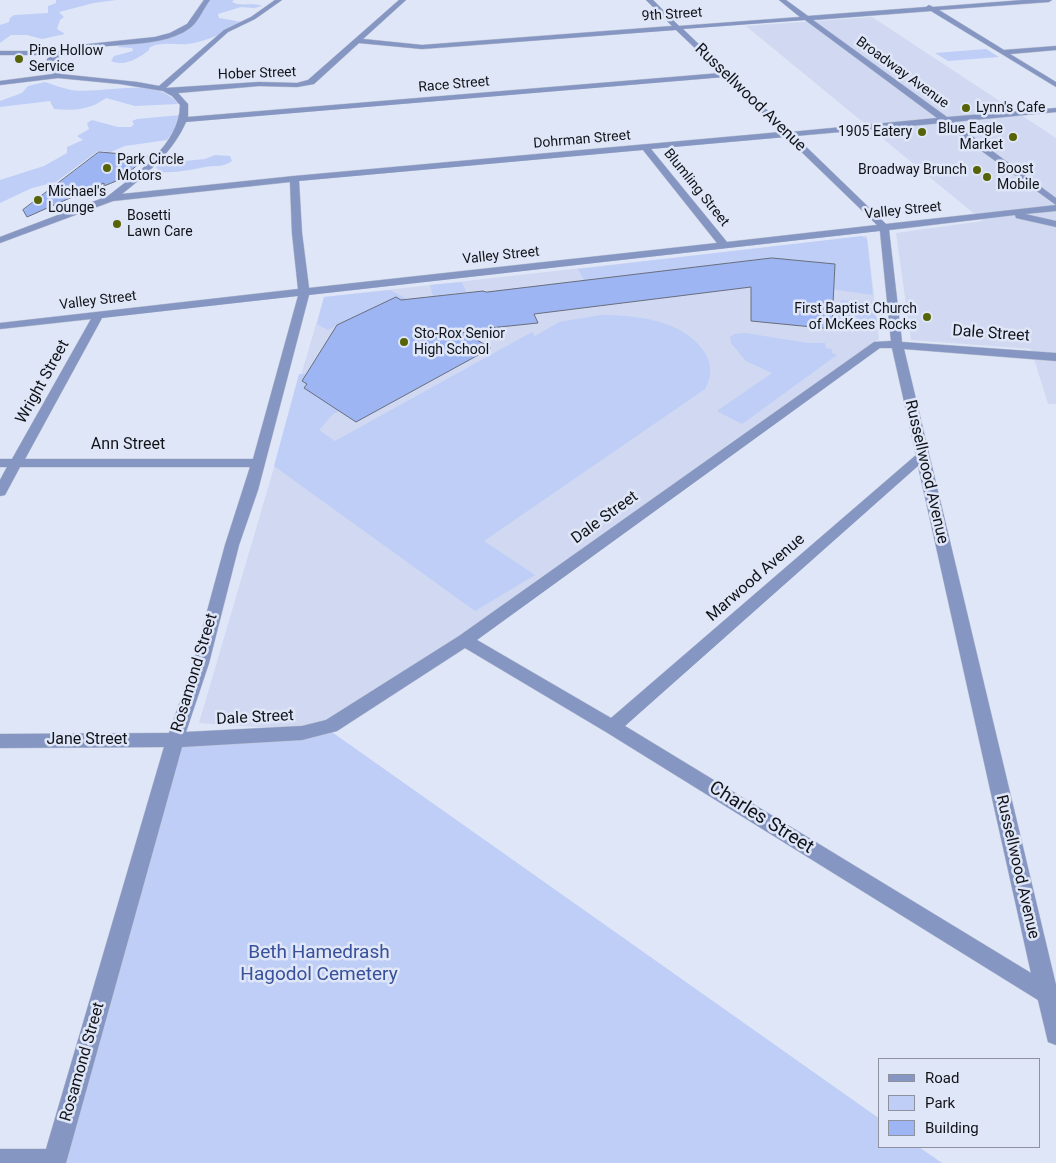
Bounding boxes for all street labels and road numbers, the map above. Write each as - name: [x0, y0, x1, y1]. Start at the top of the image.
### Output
- street label: 9th Street: [641, 5, 703, 25]
- street label: Broadway Avenue: [852, 34, 952, 112]
- street label: Russellwood Avenue: [690, 40, 810, 156]
- street label: Hober Street: [218, 64, 296, 84]
- street label: Race Street: [418, 74, 490, 96]
- street label: Dohrman Street: [533, 127, 631, 153]
- street label: Blumling Street: [660, 146, 732, 230]
- street label: Valley Street: [864, 199, 942, 223]
- street label: Valley Street: [462, 244, 540, 268]
- street label: Valley Street: [59, 288, 137, 314]
- street label: Dale Street: [952, 322, 1030, 346]
- street label: Wright Street: [12, 337, 74, 427]
- street label: Russellwood Avenue: [900, 398, 952, 546]
- street label: Ann Street: [91, 435, 165, 455]
- street label: Dale Street: [568, 487, 642, 549]
- street label: Marwood Avenue: [703, 530, 809, 626]
- street label: Rosamond Street: [168, 611, 222, 735]
- street label: Dale Street: [216, 706, 294, 730]
- street label: Jane Street: [46, 730, 128, 750]
- street label: Charles Street: [705, 777, 817, 859]
- street label: Russellwood Avenue: [991, 793, 1043, 941]
- street label: Rosamond Street: [57, 1000, 109, 1124]

